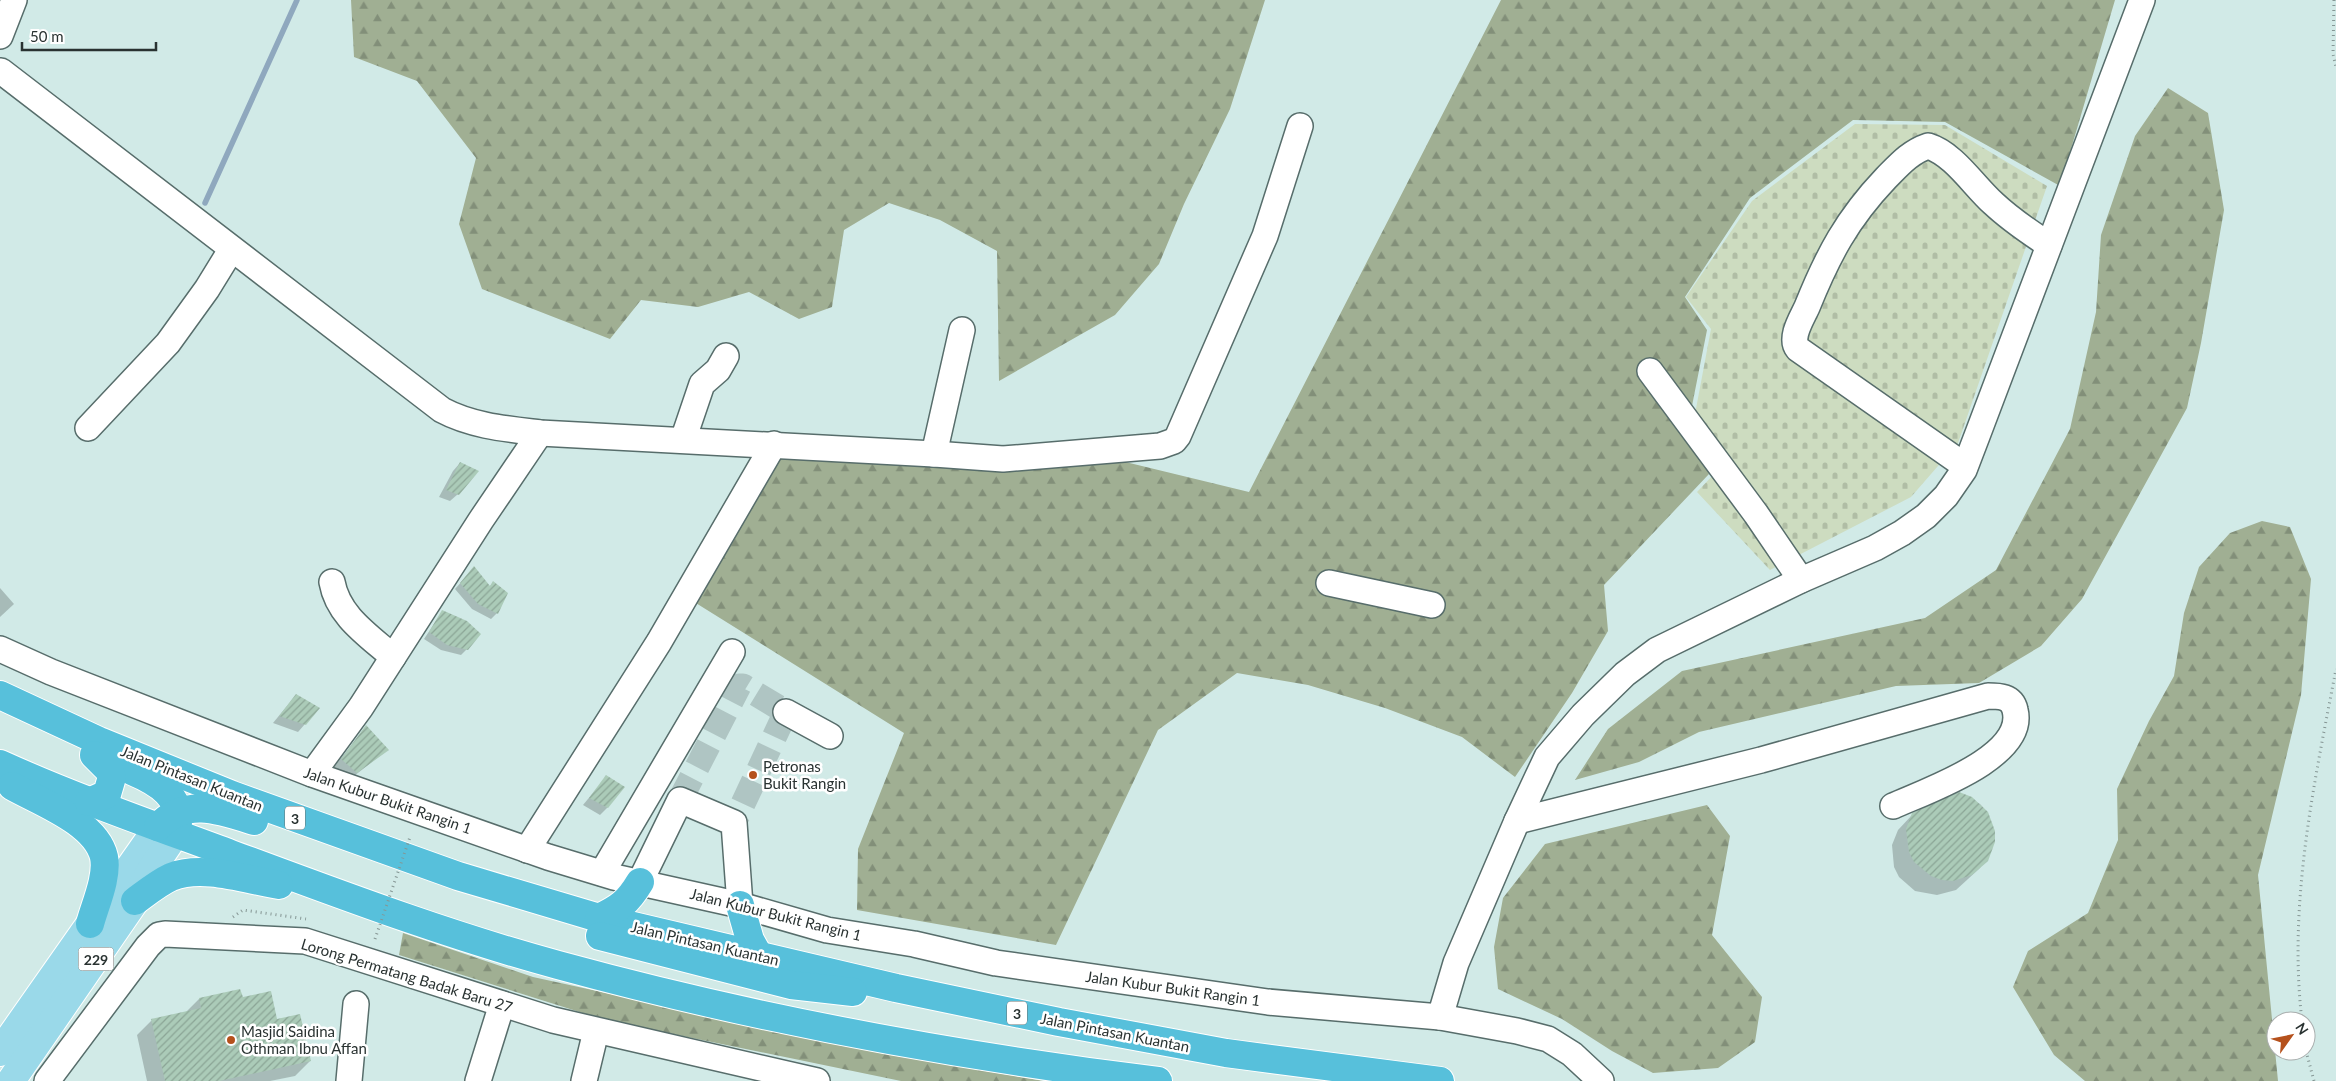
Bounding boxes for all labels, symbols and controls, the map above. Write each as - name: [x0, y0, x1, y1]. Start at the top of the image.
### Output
- scale bar: [22, 20, 156, 52]
- text: 50 m: [30, 27, 64, 45]
- street label: Jalan Pintasan Kuantan: [118, 741, 266, 815]
- place label: Petronas Bukit Rangin: [763, 757, 846, 792]
- street label: Jalan Kubur Bukit Rangin 1: [302, 763, 474, 837]
- marker: Petronas Bukit Rangin: [747, 769, 759, 781]
- road number: 3: [285, 806, 305, 830]
- street label: Jalan Kubur Bukit Rangin 1: [688, 884, 864, 944]
- street label: Jalan Pintasan Kuantan: [629, 917, 781, 969]
- street label: Lorong Permatang Badak Baru 27: [299, 934, 515, 1016]
- road number: 229: [78, 948, 114, 971]
- street label: Jalan Kubur Bukit Rangin 1: [1085, 967, 1261, 1009]
- road number: 3: [1007, 1001, 1027, 1024]
- street label: Jalan Pintasan Kuantan: [1039, 1009, 1191, 1055]
- north arrow: [2266, 1011, 2316, 1061]
- text: N: [2292, 1019, 2312, 1038]
- place label: Masjid Saidina Othman Ibnu Affan: [241, 1022, 367, 1057]
- marker: Masjid Saidina Othman Ibnu Affan: [225, 1034, 237, 1046]

